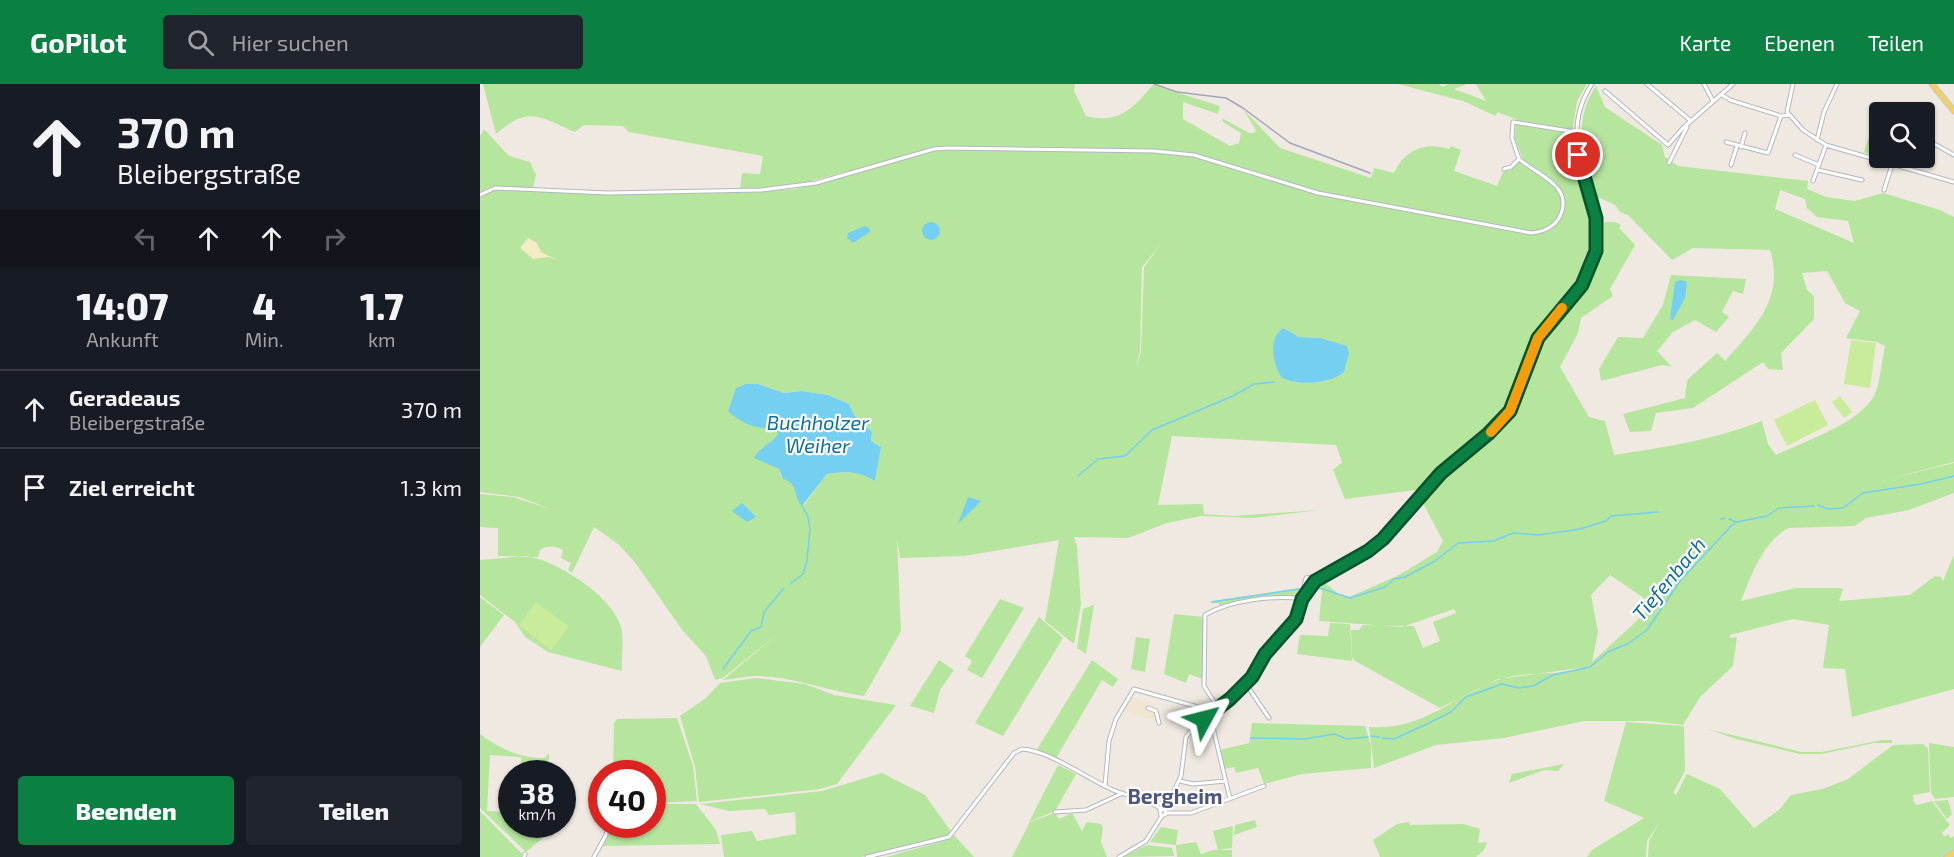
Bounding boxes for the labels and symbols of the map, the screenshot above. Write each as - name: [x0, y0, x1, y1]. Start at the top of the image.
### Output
- pin: [1552, 129, 1603, 180]
- water label: Buchholzer Weiher: [767, 410, 870, 457]
- water label: Tiefenbach: [1627, 532, 1710, 625]
- position arrow: [1172, 687, 1236, 751]
- speed limit sign: 40: [588, 760, 666, 838]
- district label: Bergheim: [1127, 783, 1223, 808]

